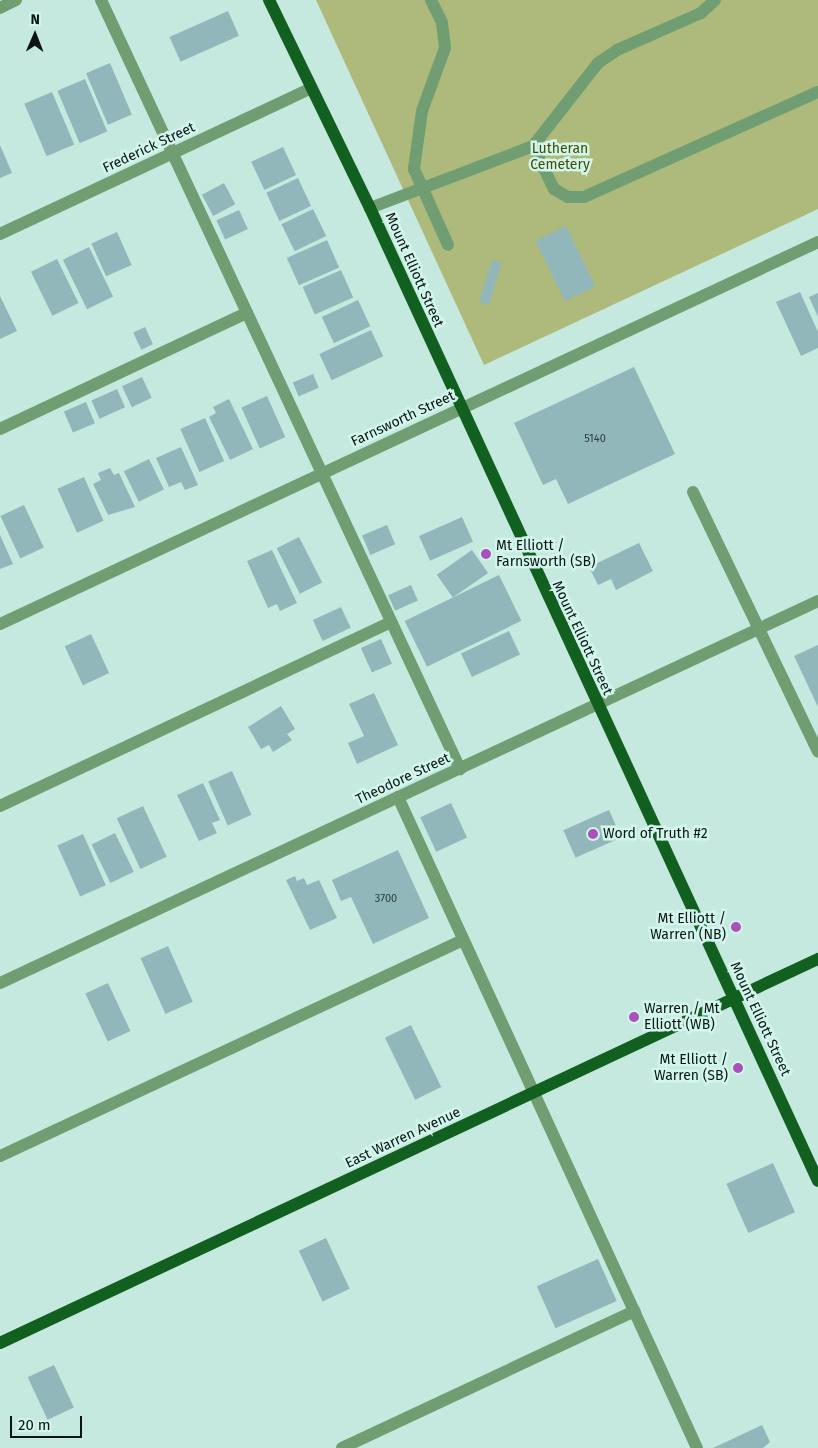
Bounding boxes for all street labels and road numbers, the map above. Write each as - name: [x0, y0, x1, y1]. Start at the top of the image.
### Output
- street label: Frederick Street: [100, 119, 198, 177]
- street label: Mount Elliott Street: [381, 210, 447, 330]
- street label: Farnsworth Street: [349, 388, 457, 450]
- street label: Mount Elliott Street: [548, 578, 616, 698]
- street label: Theodore Street: [353, 750, 453, 808]
- street label: Mount Elliott Street: [726, 959, 794, 1079]
- street label: East Warren Avenue: [343, 1104, 463, 1172]

